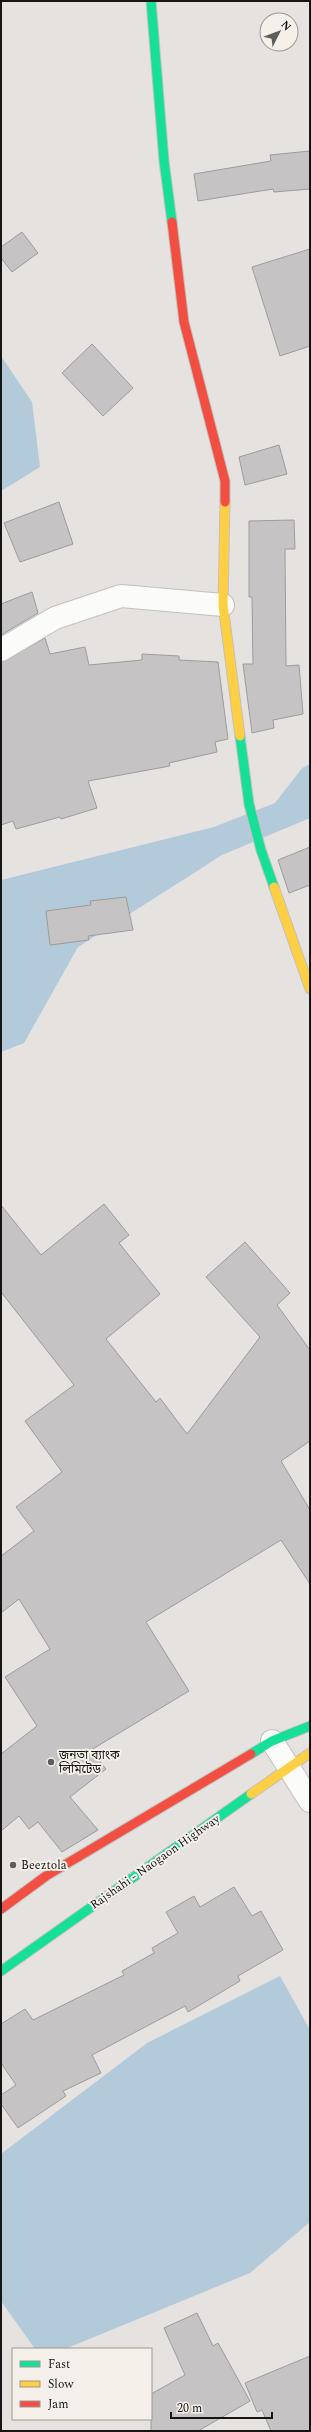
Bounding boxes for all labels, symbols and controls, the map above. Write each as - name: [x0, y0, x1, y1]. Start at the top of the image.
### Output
- north arrow: [259, 12, 299, 52]
- text: N: [277, 17, 295, 35]
- place label: জনতা ব্যাংক লিমিটেড: [58, 1746, 120, 1779]
- marker: জনতা ব্যাংক লিমিটেড: [46, 1757, 56, 1767]
- street label: Rajshahi - Naogaon Highway: [86, 1809, 225, 1914]
- place label: Beeztola: [21, 1856, 67, 1875]
- marker: Beeztola: [8, 1860, 18, 1870]
- legend: [12, 2348, 152, 2420]
- text: Fast: [48, 2355, 70, 2374]
- text: Slow: [48, 2375, 74, 2394]
- scale bar: [171, 2394, 272, 2420]
- text: Jam: [48, 2395, 69, 2414]
- text: 20 m: [177, 2399, 202, 2418]

